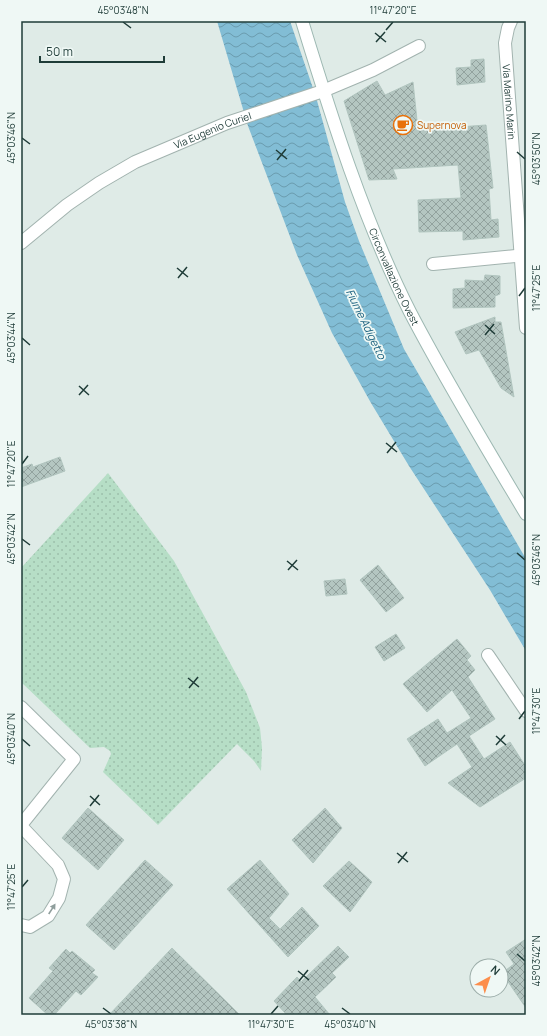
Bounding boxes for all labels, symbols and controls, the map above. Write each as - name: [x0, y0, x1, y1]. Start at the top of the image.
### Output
- text: 45°03'48"N: [97, 3, 149, 17]
- text: 11°47'20"E: [370, 3, 417, 17]
- scale bar: [40, 38, 164, 64]
- text: 50 m: [46, 43, 73, 60]
- street label: Via Marino Marin: [500, 64, 519, 140]
- street label: Via Eugenio Curiel: [171, 108, 253, 152]
- text: 45°03'46"N: [4, 112, 18, 164]
- cafe icon: Supernova: [392, 114, 414, 136]
- place label: Supernova: [417, 118, 466, 132]
- text: 45°03'50"N: [529, 133, 543, 185]
- street label: Circonvallazione Ovest: [366, 226, 423, 328]
- text: 11°47'25"E: [529, 264, 543, 311]
- water label: Fiume Adigetto: [343, 286, 391, 363]
- text: 45°03'44"N: [4, 312, 18, 364]
- text: 11°47'20"E: [4, 440, 18, 487]
- text: 45°03'42"N: [4, 513, 18, 565]
- text: 45°03'46"N: [529, 534, 543, 586]
- text: 11°47'30"E: [529, 687, 543, 734]
- text: 45°03'40"N: [4, 713, 18, 765]
- text: 11°47'25"E: [4, 863, 18, 910]
- one-way arrow: [49, 903, 56, 915]
- text: 45°03'42"N: [529, 935, 543, 987]
- north arrow: [469, 958, 509, 998]
- text: N: [488, 962, 504, 978]
- text: 45°03'38"N: [85, 1017, 137, 1031]
- text: 11°47'30"E: [248, 1017, 295, 1031]
- text: 45°03'40"N: [324, 1017, 376, 1031]

